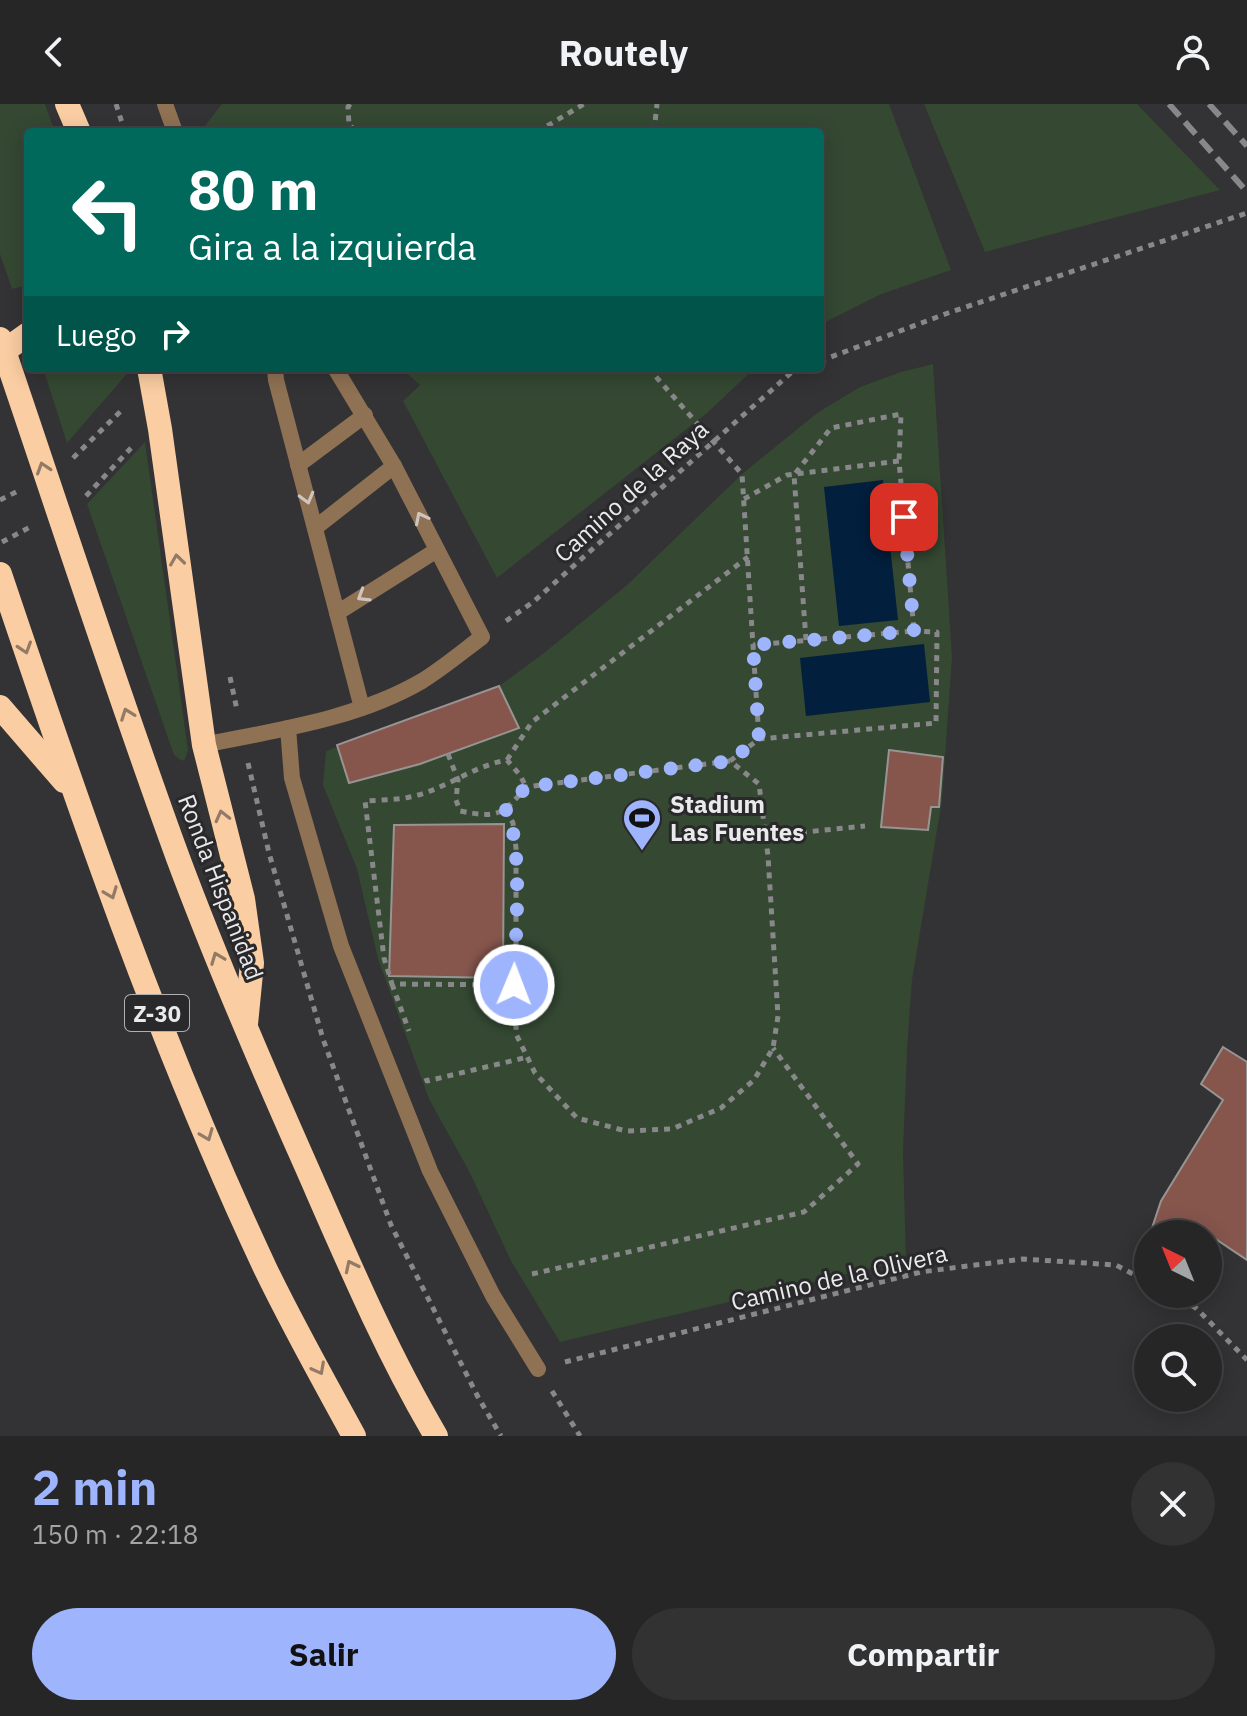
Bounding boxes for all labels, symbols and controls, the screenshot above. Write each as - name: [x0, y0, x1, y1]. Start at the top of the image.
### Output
- text: Routely: [559, 29, 688, 76]
- icon: back: [32, 30, 76, 74]
- icon: person: [1171, 30, 1215, 74]
- text: 80 m: [188, 153, 318, 225]
- icon: left: [56, 160, 160, 264]
- text: Gira a la izquierda: [188, 223, 477, 270]
- icon: right: [153, 312, 197, 356]
- text: Luego: [56, 315, 137, 354]
- street label: Camino de la Raya: [547, 413, 715, 569]
- one-way arrow: [36, 462, 52, 475]
- pin: [870, 483, 938, 551]
- one-way arrow: [297, 490, 314, 504]
- icon: arrive: [882, 495, 926, 539]
- one-way arrow: [415, 512, 430, 527]
- one-way arrow: [169, 553, 186, 567]
- one-way arrow: [357, 587, 372, 602]
- one-way arrow: [15, 640, 31, 654]
- one-way arrow: [120, 708, 136, 722]
- place label: Stadium Las Fuentes: [670, 788, 804, 848]
- street label: Ronda Hispanidad: [171, 790, 271, 984]
- sports icon: Stadium Las Fuentes: [621, 797, 663, 852]
- one-way arrow: [214, 809, 231, 823]
- one-way arrow: [101, 885, 118, 899]
- position arrow: [472, 943, 556, 1027]
- one-way arrow: [210, 952, 227, 966]
- road number: Z-30: [125, 995, 189, 1031]
- one-way arrow: [197, 1127, 214, 1141]
- north arrow: [1134, 1220, 1222, 1308]
- map controls: [1134, 1220, 1222, 1412]
- street label: Camino de la Olivera: [728, 1237, 950, 1317]
- one-way arrow: [345, 1260, 361, 1275]
- button: search: [1134, 1324, 1222, 1412]
- one-way arrow: [309, 1361, 324, 1376]
- text: 2 min: [32, 1456, 157, 1518]
- button: close: [1131, 1462, 1215, 1546]
- text: 150 m · 22:18: [32, 1517, 198, 1551]
- button: Salir: [32, 1608, 616, 1700]
- button: Compartir: [632, 1608, 1215, 1700]

